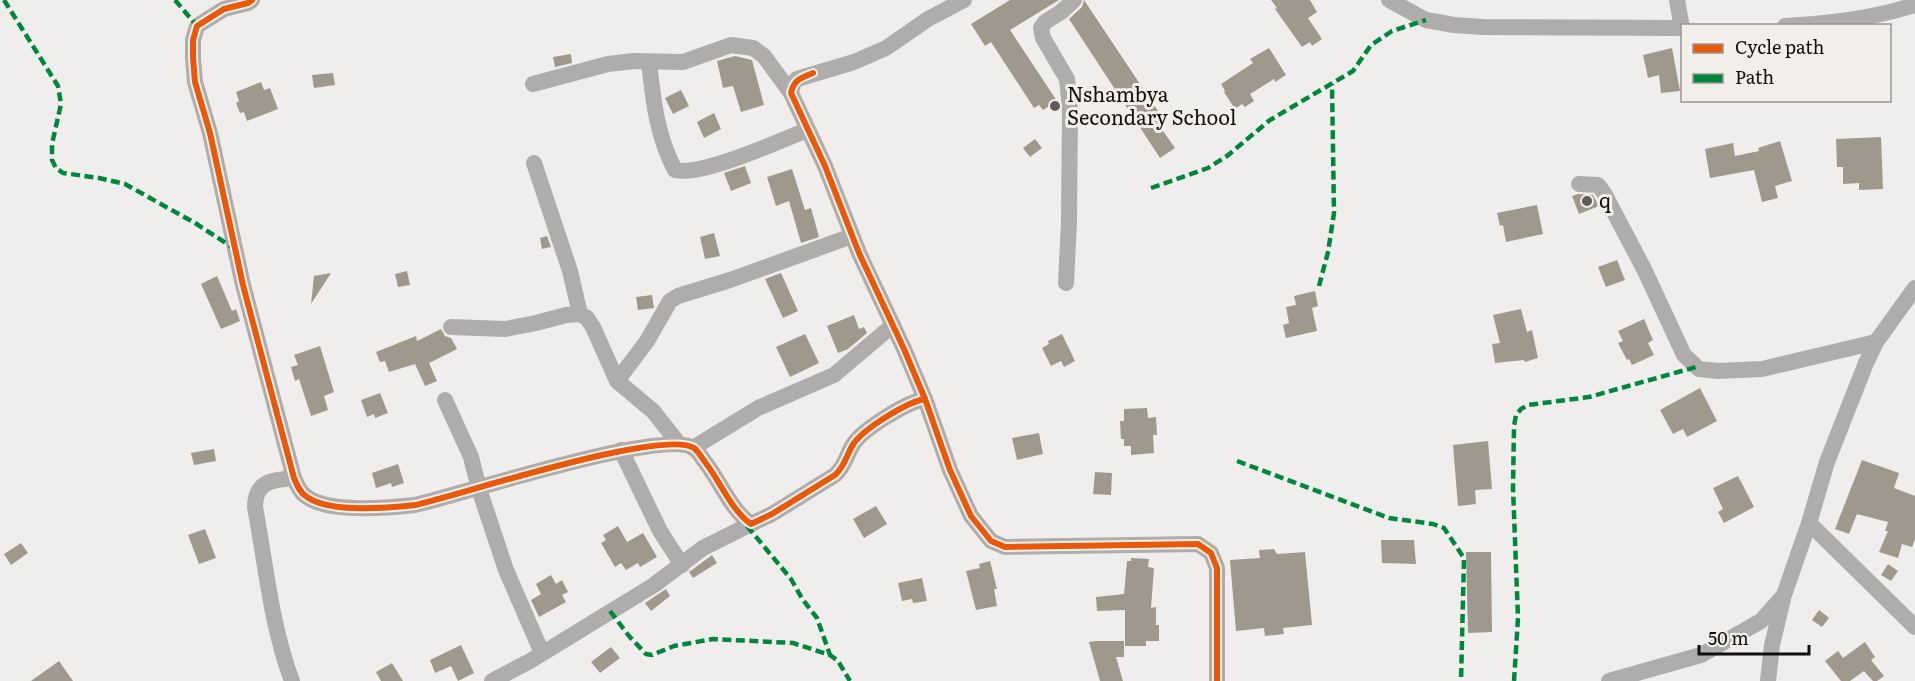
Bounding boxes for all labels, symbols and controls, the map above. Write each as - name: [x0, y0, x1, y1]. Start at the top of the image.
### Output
- legend: [1681, 24, 1891, 102]
- text: Cycle path: [1735, 33, 1824, 60]
- text: Path: [1735, 63, 1774, 90]
- place label: Nshambya Secondary School: [1067, 78, 1237, 131]
- marker: Nshambya Secondary School: [1048, 99, 1062, 113]
- place label: q: [1599, 184, 1611, 214]
- marker: q: [1580, 194, 1594, 208]
- scale bar: [1699, 618, 1808, 656]
- text: 50 m: [1708, 624, 1749, 651]

